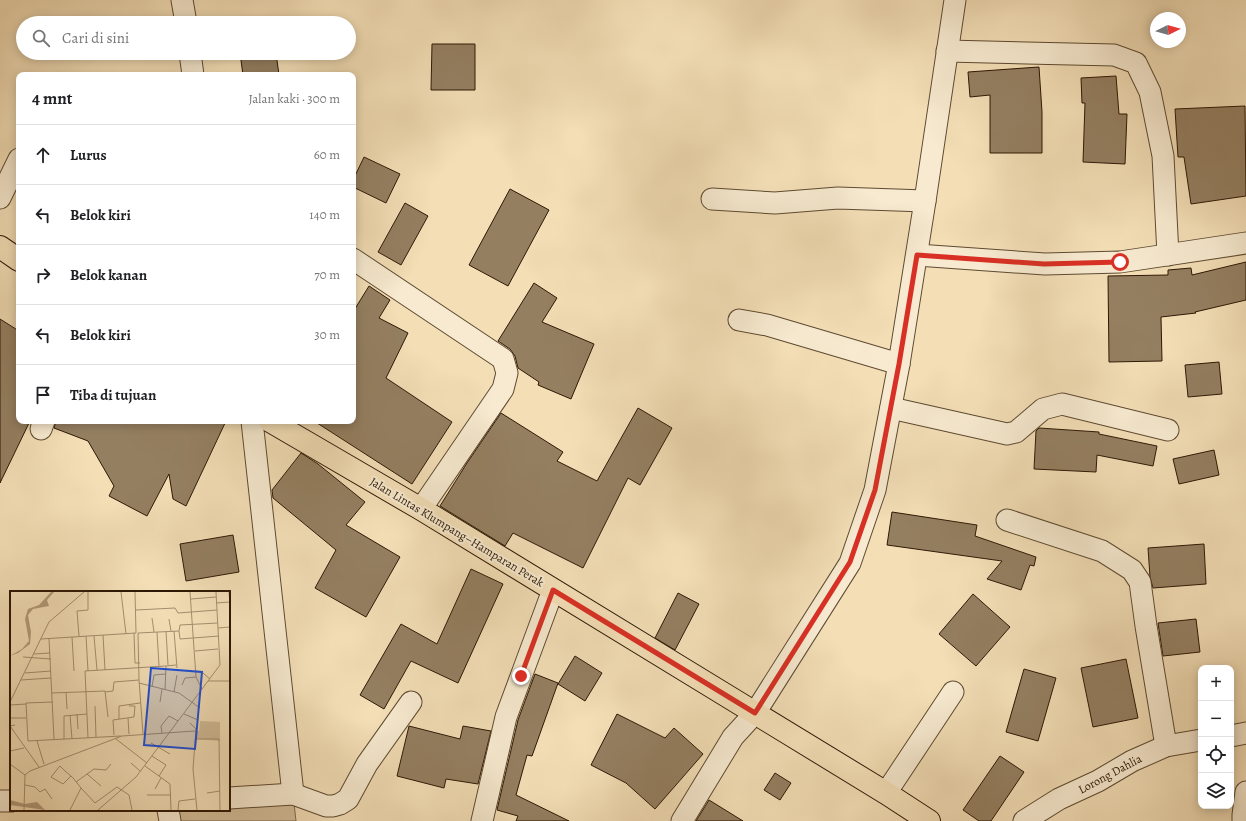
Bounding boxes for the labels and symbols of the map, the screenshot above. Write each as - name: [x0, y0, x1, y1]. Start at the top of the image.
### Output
- north arrow: [1150, 12, 1186, 48]
- route start: [1111, 253, 1129, 271]
- street label: Jalan Lintas Klumpang–Hamparan Perak: [367, 473, 547, 591]
- inset map: [10, 591, 230, 811]
- route end: [512, 667, 530, 685]
- street label: Lorong Dahlia: [1075, 750, 1145, 797]

